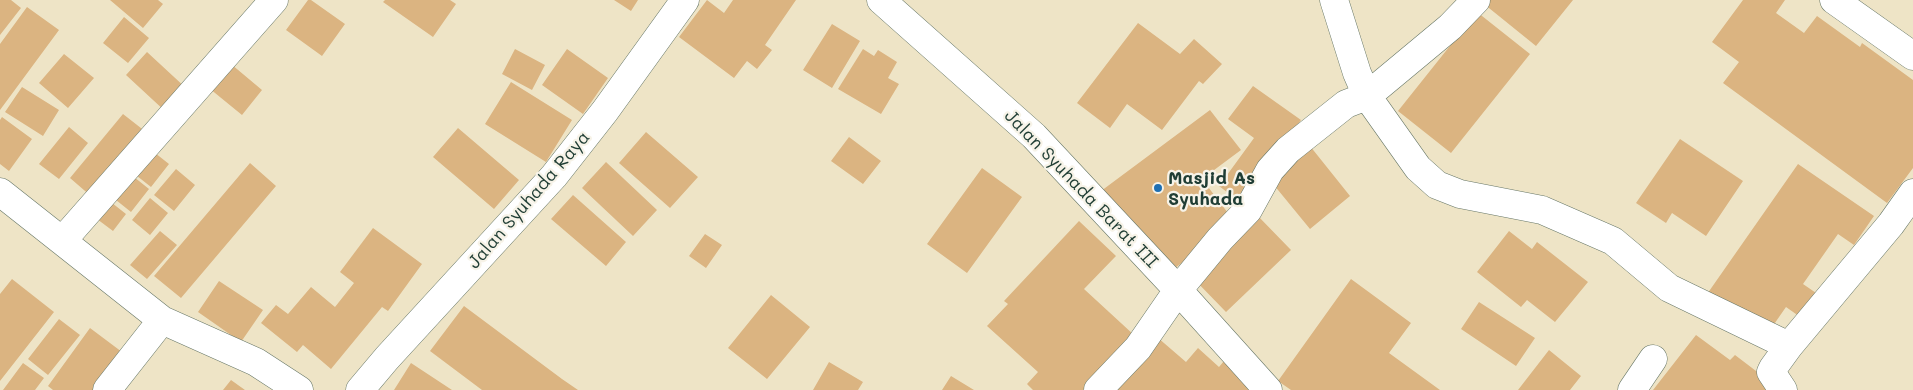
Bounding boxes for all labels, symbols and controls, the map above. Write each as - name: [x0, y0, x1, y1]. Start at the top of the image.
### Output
- street label: Jalan Syuhada Barat III: [1000, 105, 1162, 273]
- street label: Jalan Syuhada Raya: [463, 127, 595, 273]
- place label: Masjid As Syuhada: [1168, 167, 1255, 210]
- marker: Masjid As Syuhada: [1152, 182, 1164, 194]

